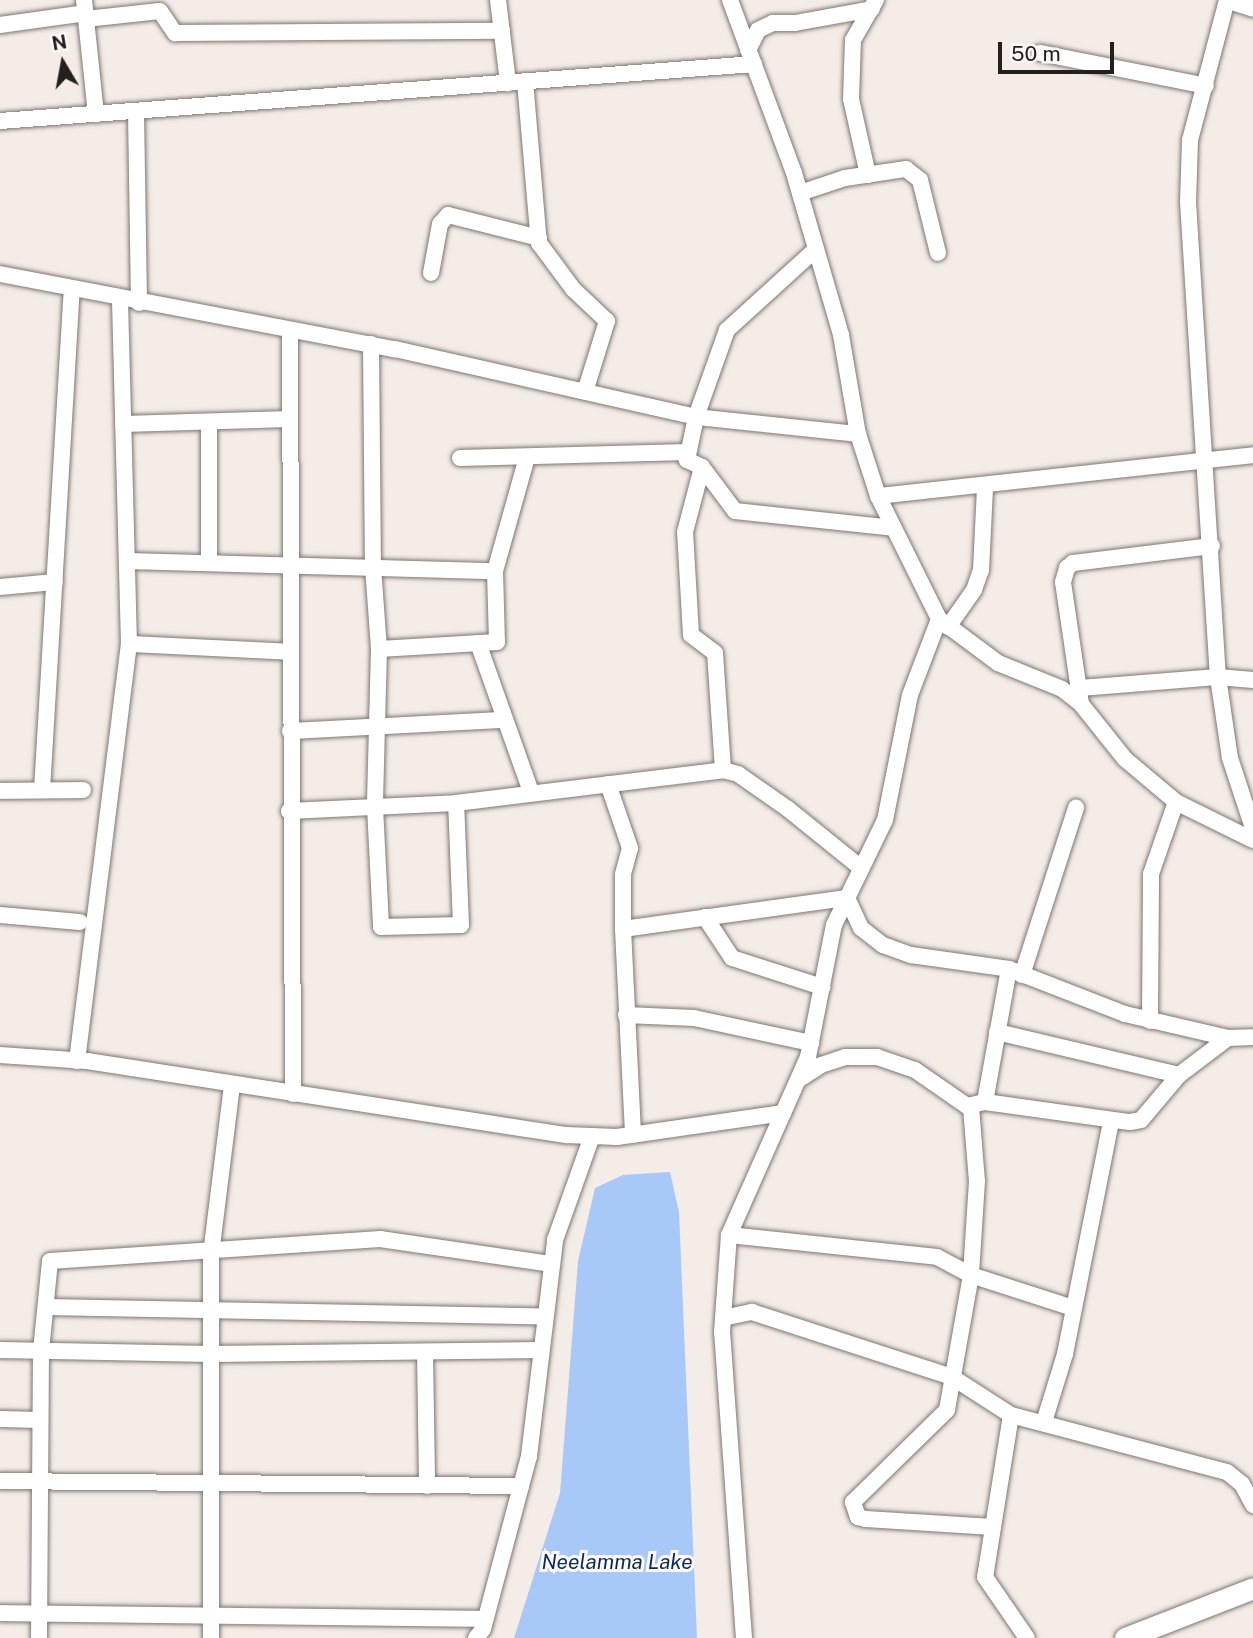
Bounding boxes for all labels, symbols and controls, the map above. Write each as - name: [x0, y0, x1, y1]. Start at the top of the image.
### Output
- north arrow: [28, 28, 98, 98]
- scale bar: [1001, 28, 1116, 72]
- text: N: [50, 30, 69, 54]
- text: 50 m: [1011, 41, 1061, 66]
- water label: Neelamma Lake: [541, 1549, 693, 1575]

